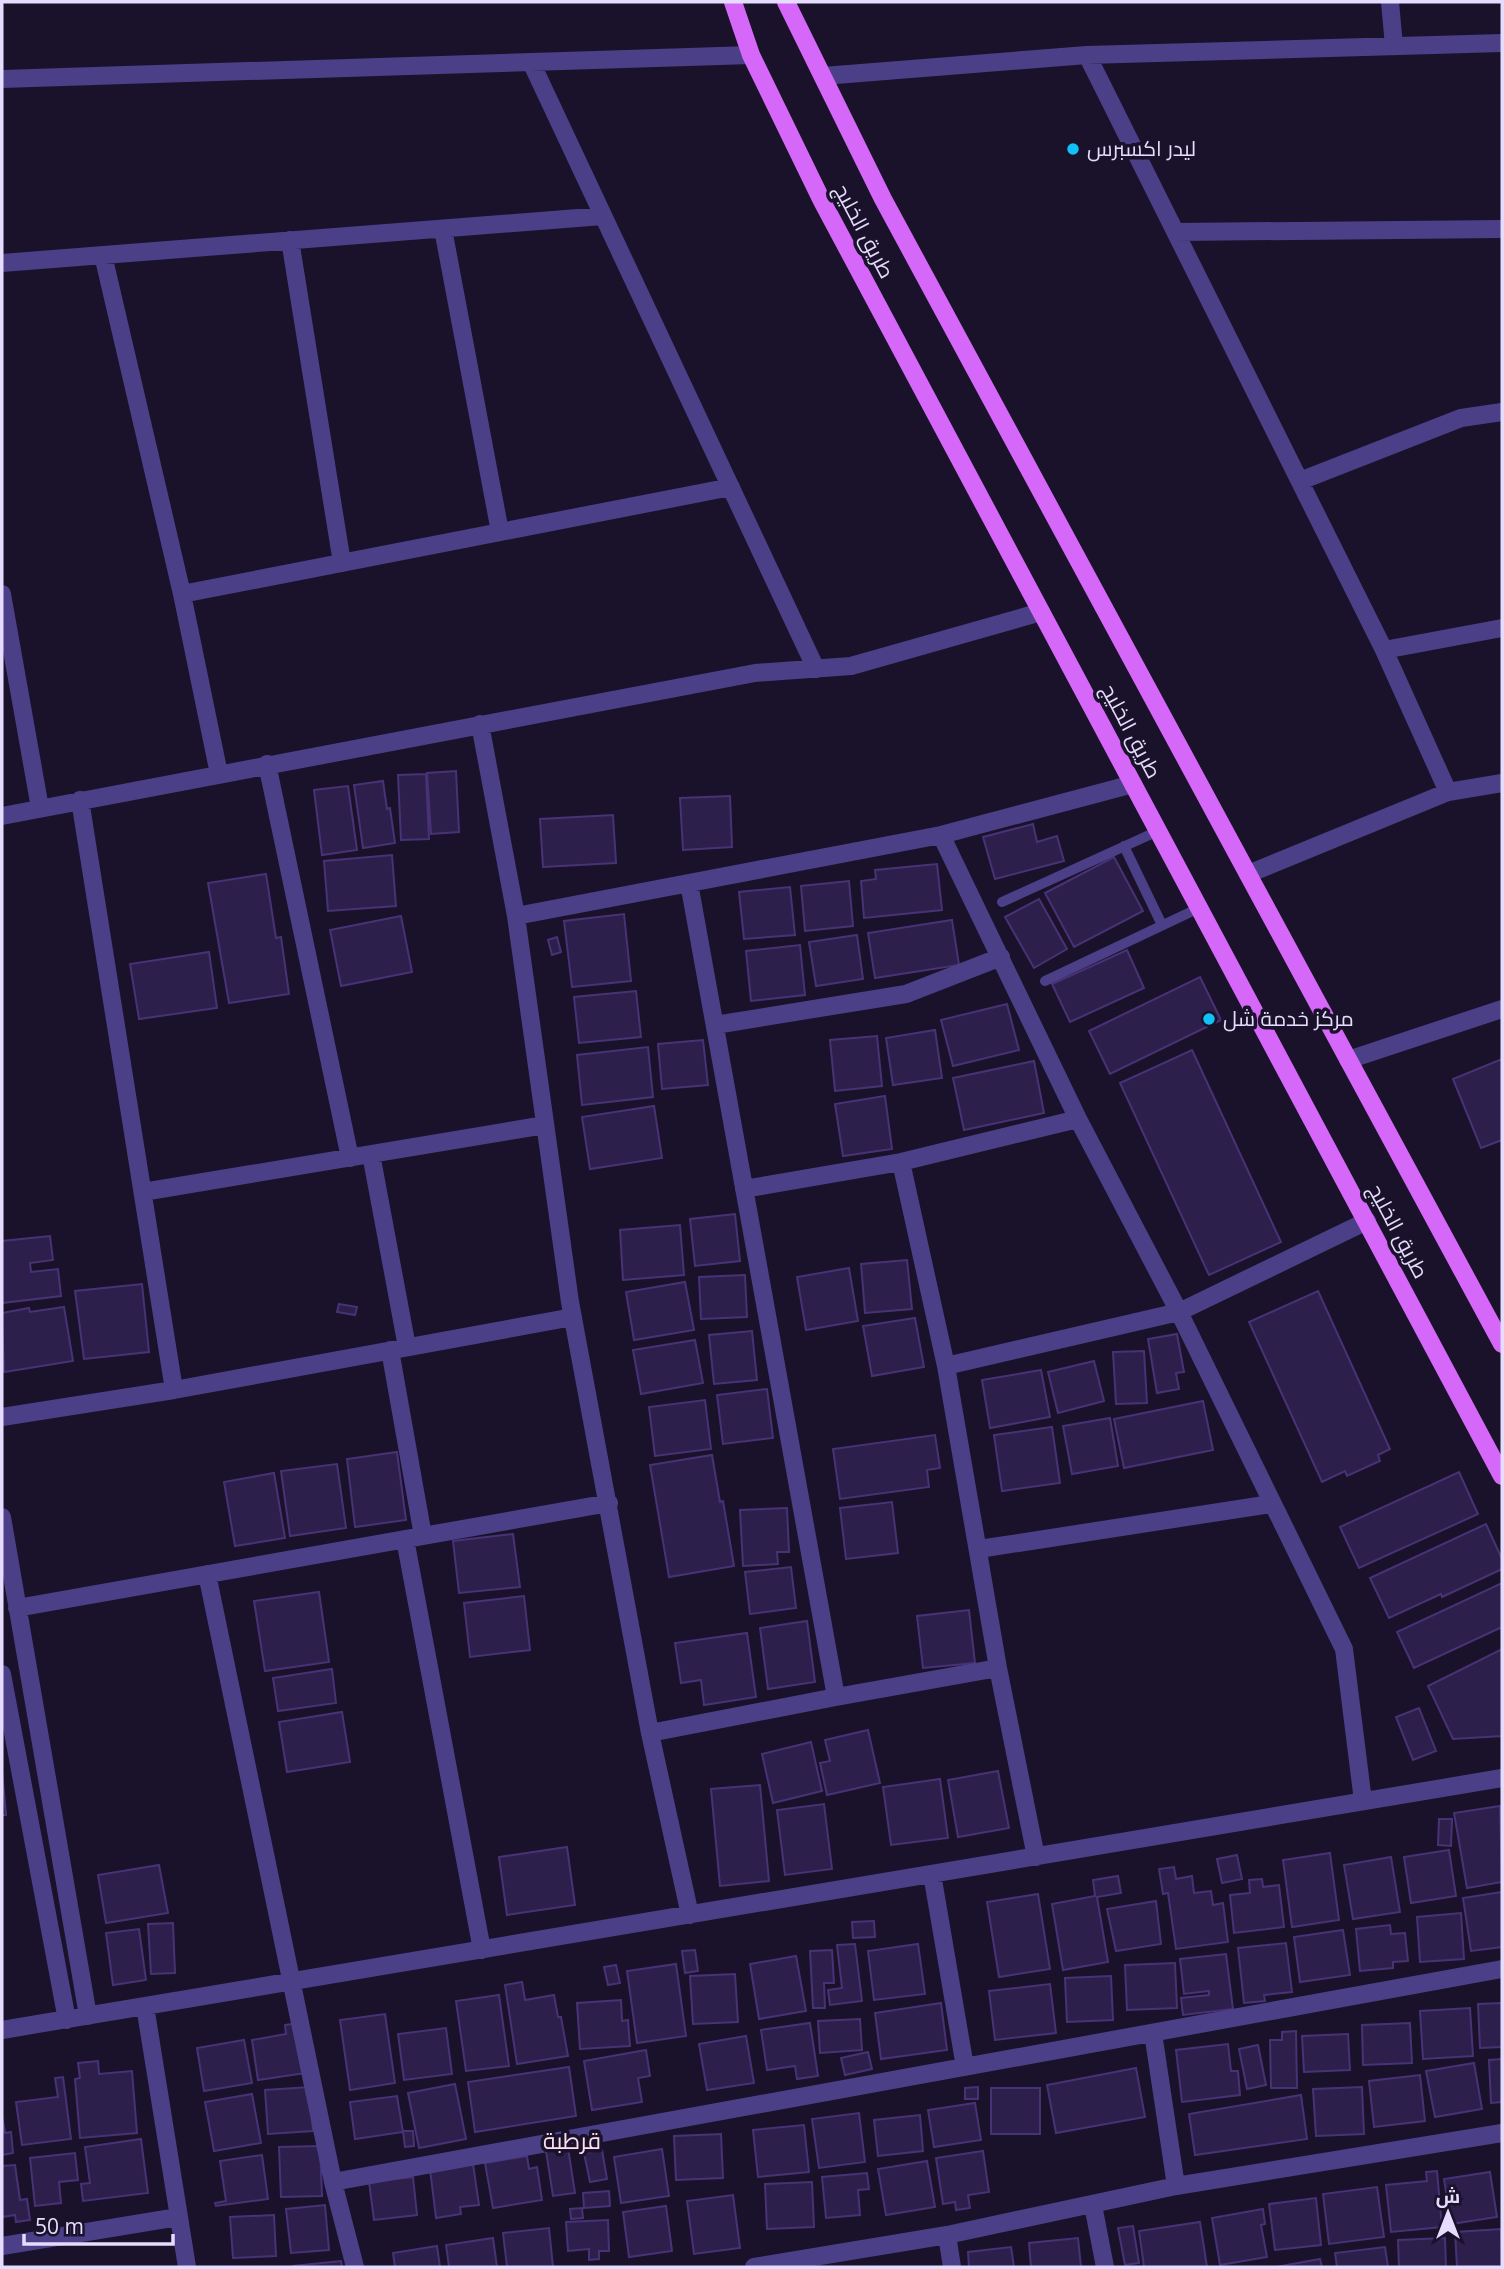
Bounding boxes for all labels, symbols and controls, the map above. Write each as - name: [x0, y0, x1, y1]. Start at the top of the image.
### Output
- place label: ليدر اكسبرس: [1087, 134, 1196, 162]
- marker: ليدر اكسبرس: [1065, 141, 1081, 157]
- street label: طريق الخليج: [827, 178, 902, 283]
- street label: طريق الخليج: [1094, 678, 1169, 783]
- place label: مركز خدمة شل: [1223, 1004, 1354, 1032]
- marker: مركز خدمة شل: [1201, 1011, 1217, 1027]
- street label: طريق الخليج: [1361, 1178, 1436, 1283]
- district label: قرطبة: [543, 2124, 601, 2156]
- north arrow: [1413, 2178, 1483, 2248]
- text: ش: [1436, 2183, 1460, 2209]
- scale bar: [24, 2202, 173, 2246]
- text: 50 m: [35, 2212, 84, 2240]

